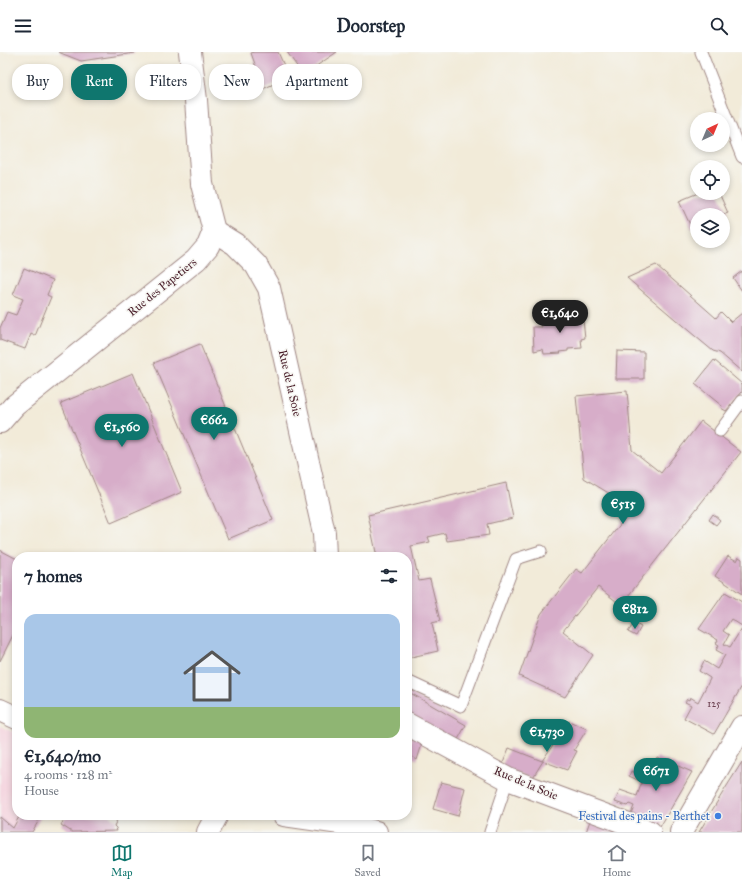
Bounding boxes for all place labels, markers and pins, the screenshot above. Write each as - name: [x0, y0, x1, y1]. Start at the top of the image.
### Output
- pin: €1,640: [527, 300, 593, 334]
- pin: €662: [190, 407, 238, 441]
- pin: €1,560: [89, 414, 155, 448]
- pin: €515: [599, 491, 647, 525]
- pin: €812: [611, 596, 659, 630]
- pin: €1,730: [514, 719, 580, 753]
- pin: €671: [632, 758, 680, 792]
- place label: Festival des pains - Berthet: [578, 809, 711, 823]
- marker: Festival des pains - Berthet: [713, 811, 723, 821]

